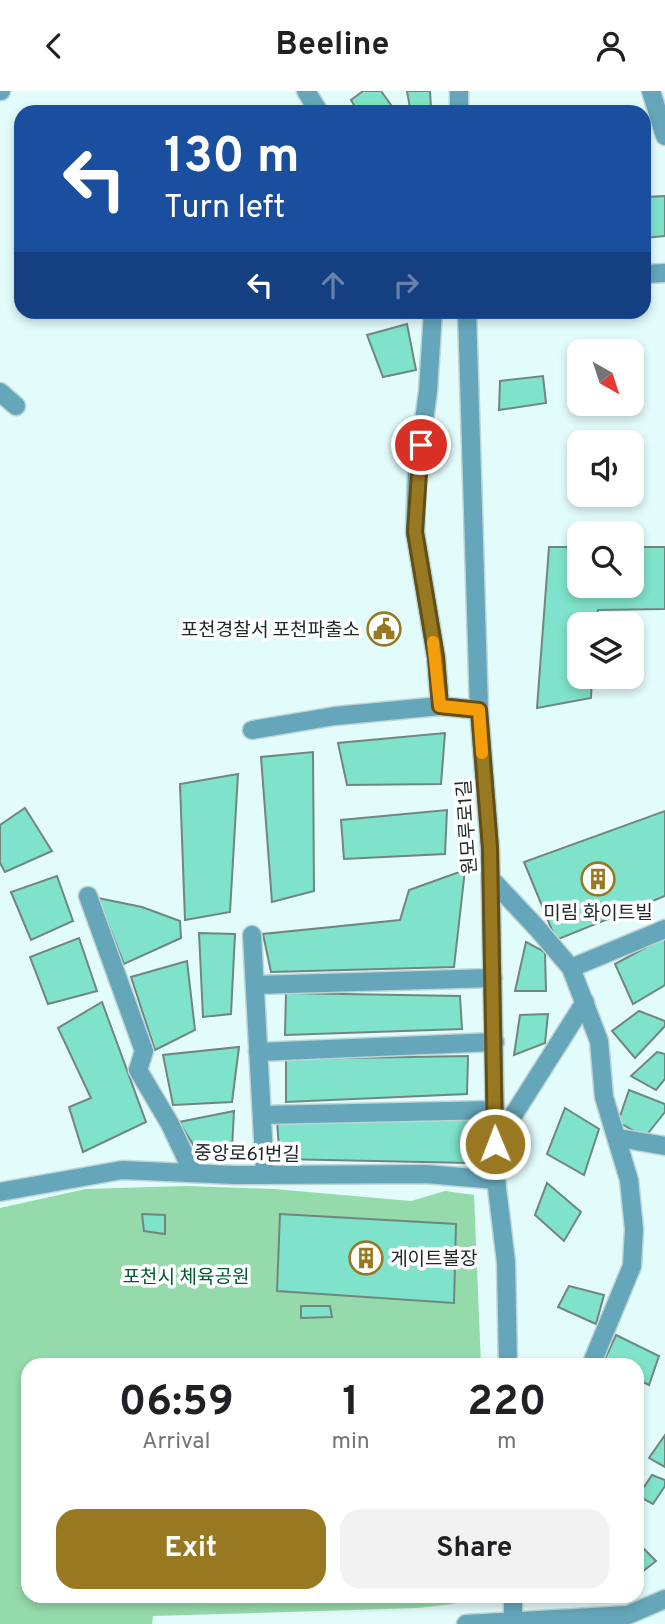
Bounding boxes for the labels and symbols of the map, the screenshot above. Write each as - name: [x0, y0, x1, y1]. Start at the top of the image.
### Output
- north arrow: [567, 339, 644, 417]
- pin: [391, 415, 451, 475]
- public building icon: 포천경찰서 포천파출소: [365, 610, 403, 648]
- place label: 포천경찰서 포천파출소: [181, 619, 360, 643]
- street label: 원모루로1길: [453, 779, 483, 875]
- building icon: 미림 화이트빌: [579, 860, 617, 898]
- place label: 미림 화이트빌: [543, 902, 653, 926]
- position arrow: [458, 1107, 532, 1181]
- street label: 중앙로61번길: [194, 1142, 300, 1168]
- building icon: 게이트볼장: [347, 1239, 385, 1277]
- place label: 게이트볼장: [390, 1248, 477, 1272]
- park label: 포천시 체육공원: [123, 1266, 249, 1290]

